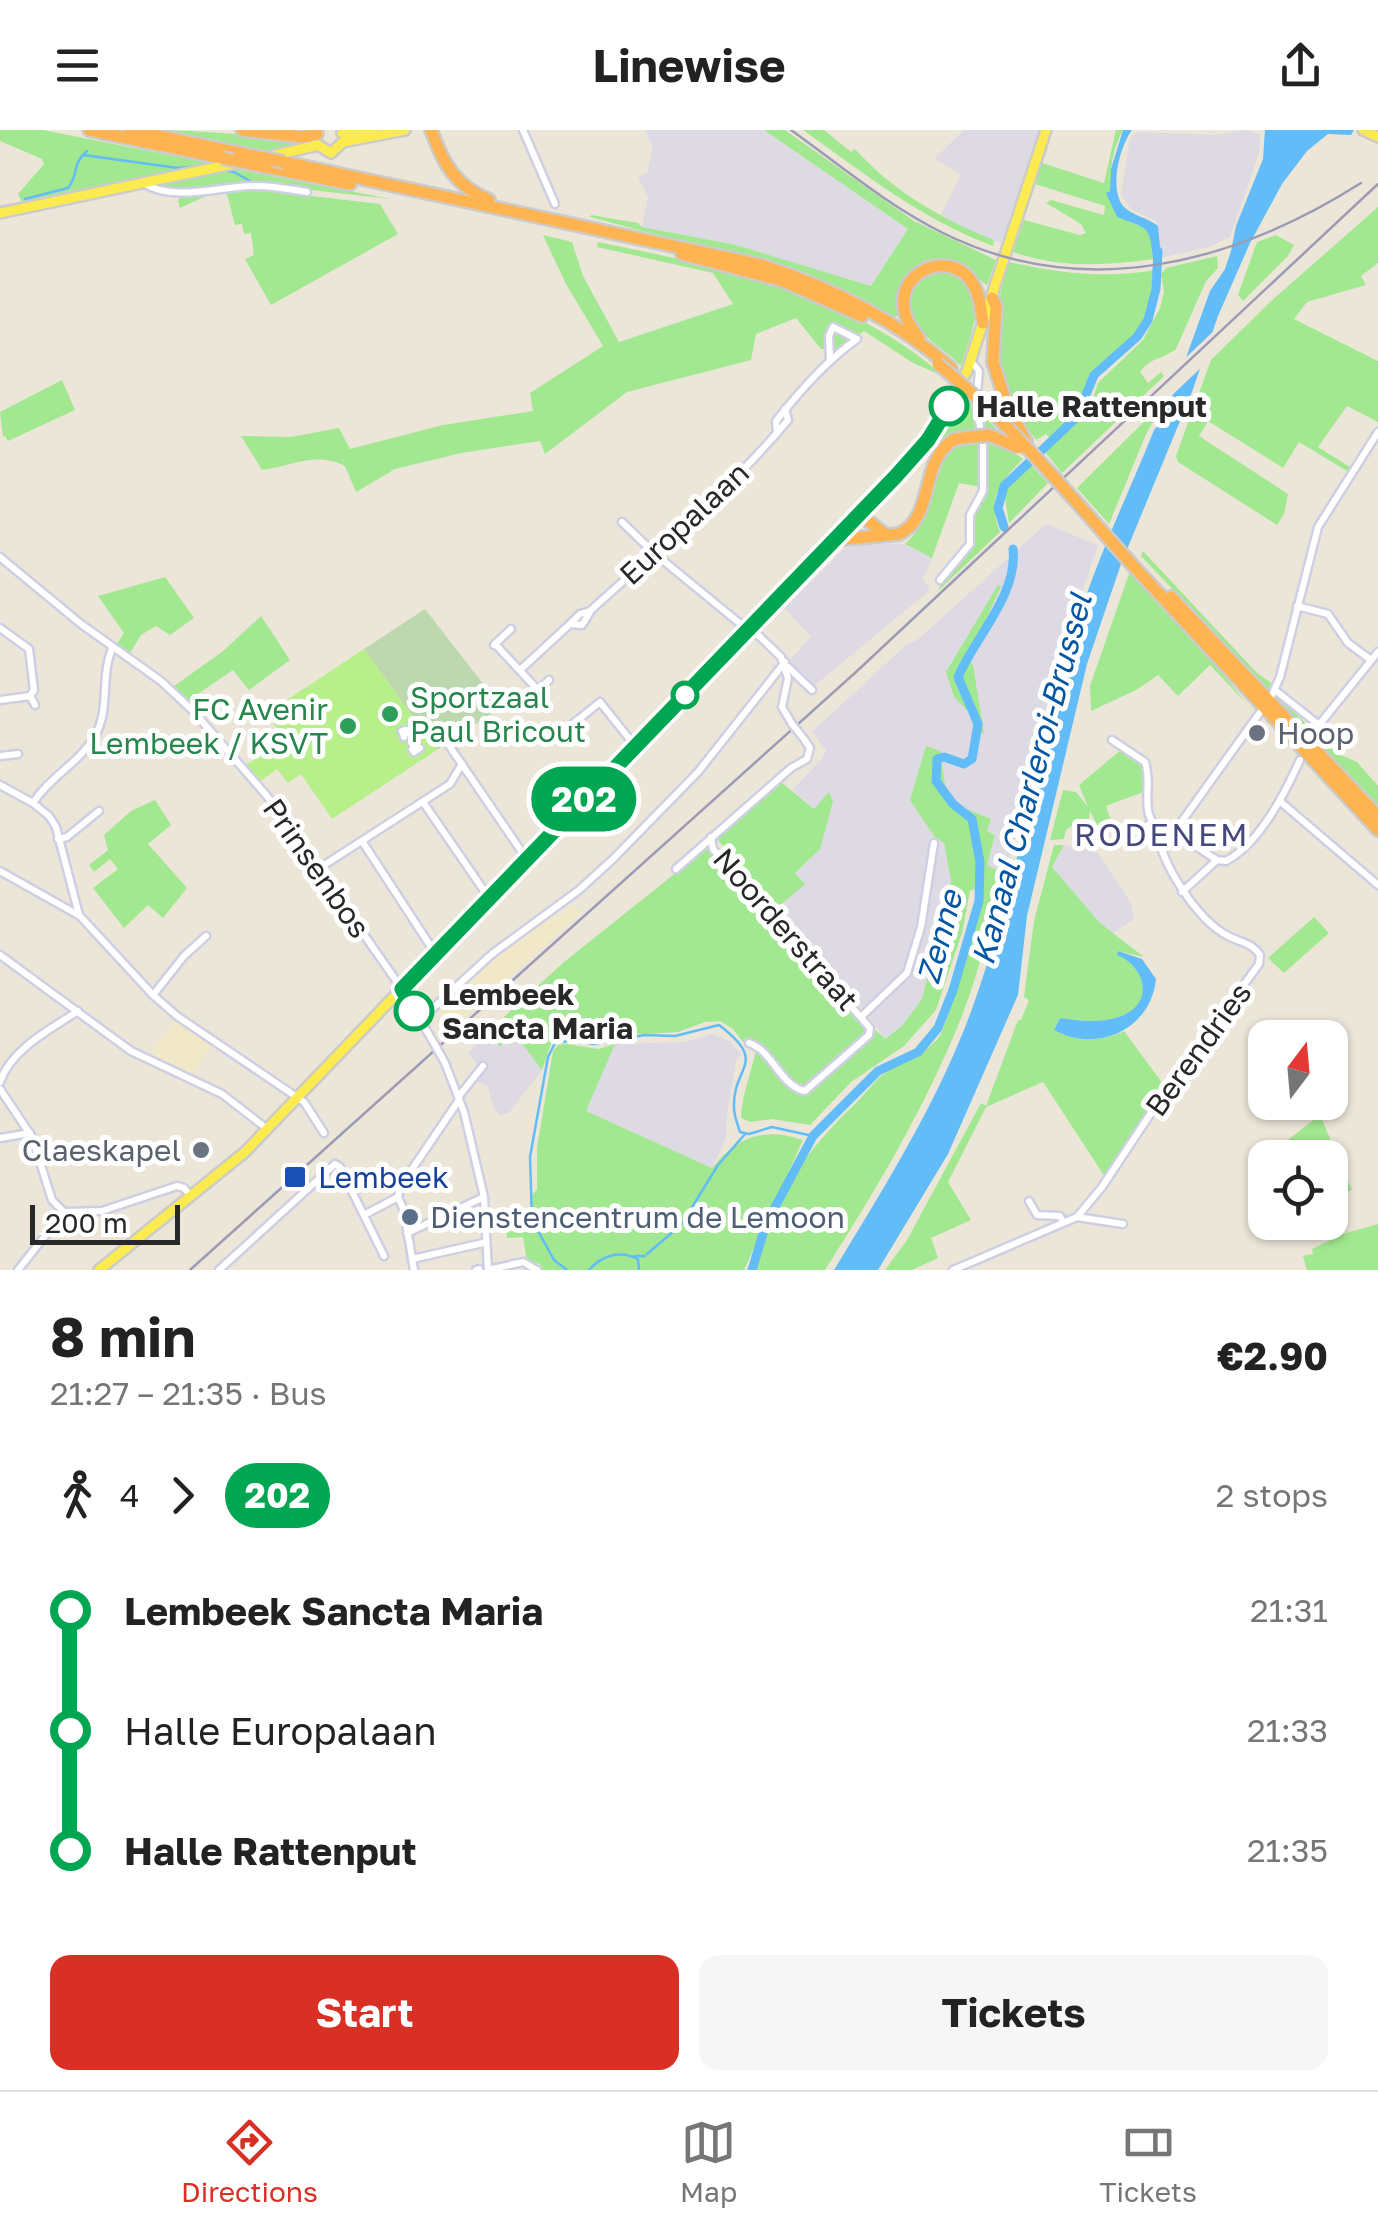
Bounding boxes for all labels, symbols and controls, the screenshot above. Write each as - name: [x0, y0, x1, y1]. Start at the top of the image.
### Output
- icon: menu: [50, 38, 105, 93]
- text: Linewise: [593, 38, 785, 92]
- icon: share: [1273, 38, 1328, 93]
- marker: Halle Rattenput: [930, 387, 968, 425]
- place label: Halle Rattenput: [976, 388, 1207, 424]
- street label: Europalaan: [612, 454, 756, 592]
- water label: Kanaal Charleroi-Brussel: [963, 588, 1099, 969]
- place label: Sportzaal Paul Bricout: [410, 679, 586, 749]
- unlabelled marker: [672, 682, 698, 708]
- place label: FC Avenir Lembeek / KSVT: [89, 691, 328, 761]
- marker: Sportzaal Paul Bricout: [379, 703, 401, 725]
- marker: FC Avenir Lembeek / KSVT: [337, 715, 359, 737]
- place label: Hoop: [1277, 715, 1354, 751]
- marker: Hoop: [1246, 722, 1268, 744]
- line badge: 202: [526, 766, 642, 832]
- text: 202: [551, 778, 617, 820]
- street label: Prinsenbos: [256, 791, 378, 945]
- district label: RODENEM: [1074, 815, 1250, 853]
- street label: Noorderstraat: [706, 841, 866, 1017]
- water label: Zenne: [908, 884, 970, 988]
- street label: Berendries: [1138, 975, 1258, 1123]
- place label: Lembeek Sancta Maria: [442, 976, 633, 1046]
- marker: Lembeek Sancta Maria: [395, 992, 433, 1030]
- north arrow: [1248, 1020, 1348, 1120]
- map controls: [1248, 1020, 1348, 1240]
- place label: Claeskapel: [22, 1132, 181, 1168]
- marker: Claeskapel: [190, 1139, 212, 1161]
- button: locate: [1248, 1140, 1348, 1240]
- place label: Lembeek: [318, 1159, 449, 1195]
- marker: Lembeek: [282, 1164, 308, 1190]
- place label: Dienstencentrum de Lemoon: [430, 1199, 845, 1235]
- scale bar: [30, 1200, 180, 1244]
- text: 200 m: [45, 1206, 128, 1239]
- marker: Dienstencentrum de Lemoon: [399, 1206, 421, 1228]
- text: 8 min: [50, 1303, 195, 1369]
- text: €2.90: [1217, 1333, 1328, 1378]
- text: 21:27 – 21:35 · Bus: [50, 1374, 326, 1412]
- icon: walk: [50, 1468, 105, 1523]
- icon: forward: [155, 1468, 210, 1523]
- text: 202: [245, 1474, 310, 1516]
- text: 4: [120, 1476, 140, 1514]
- text: 2 stops: [1216, 1476, 1328, 1514]
- text: Lembeek Sancta Maria: [124, 1588, 543, 1633]
- text: 21:31: [1250, 1591, 1328, 1629]
- text: Halle Europalaan: [124, 1708, 437, 1753]
- text: 21:33: [1247, 1711, 1328, 1749]
- text: Halle Rattenput: [124, 1828, 417, 1873]
- text: 21:35: [1247, 1831, 1328, 1869]
- button: Start: [50, 1955, 679, 2070]
- button: Tickets: [699, 1955, 1328, 2070]
- tab: Directions: [181, 2115, 318, 2208]
- tab: Map: [680, 2115, 737, 2208]
- tab: Tickets: [1099, 2115, 1197, 2208]

